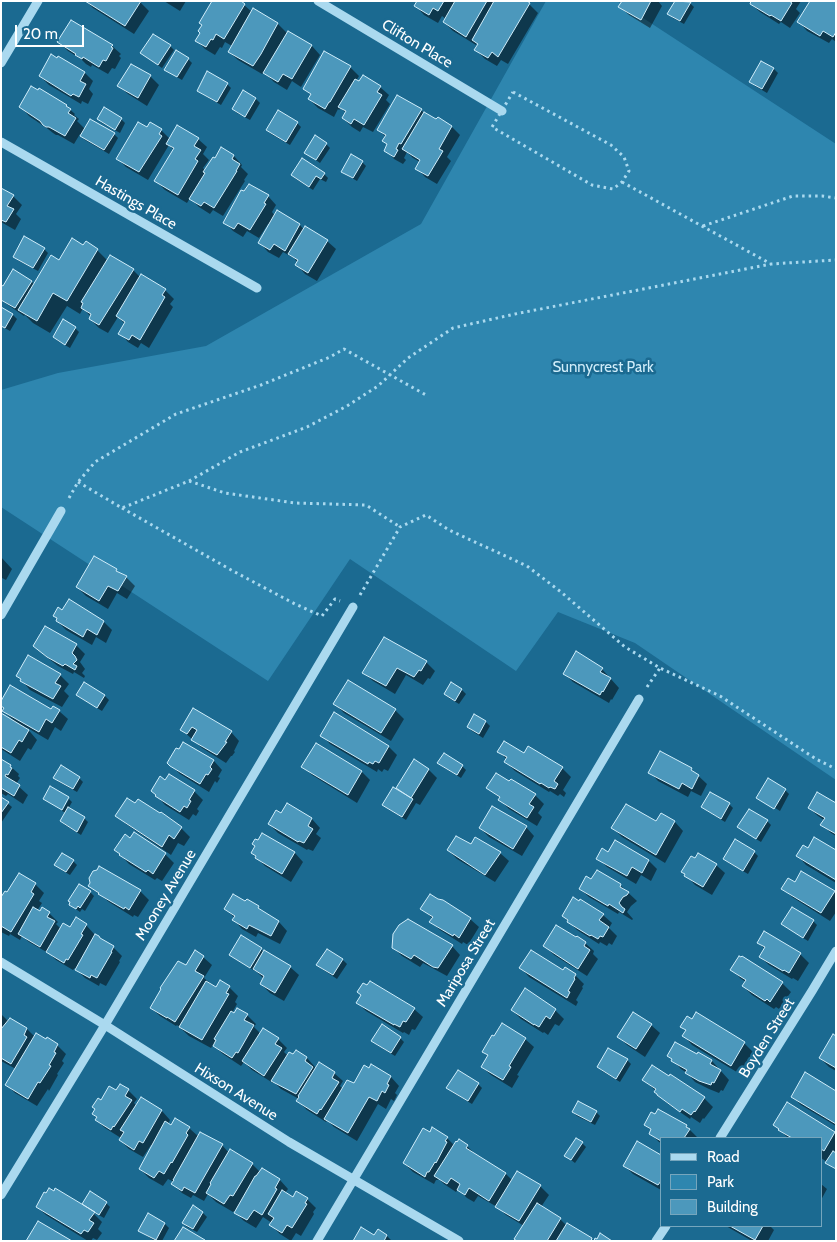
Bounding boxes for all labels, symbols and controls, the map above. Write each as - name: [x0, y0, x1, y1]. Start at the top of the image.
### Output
- scale bar: [18, 15, 86, 47]
- street label: Clifton Place: [378, 16, 456, 72]
- text: 20 m: [23, 25, 58, 43]
- street label: Hastings Place: [92, 172, 180, 234]
- park label: Sunnycrest Park: [552, 359, 654, 377]
- street label: Mooney Avenue: [132, 846, 200, 944]
- street label: Mariposa Street: [433, 916, 499, 1010]
- street label: Boyden Street: [735, 995, 799, 1081]
- street label: Hixson Avenue: [191, 1059, 281, 1125]
- legend: [660, 1137, 822, 1227]
- text: Road: [707, 1148, 740, 1166]
- text: Park: [707, 1173, 734, 1191]
- text: Building: [707, 1198, 758, 1216]

